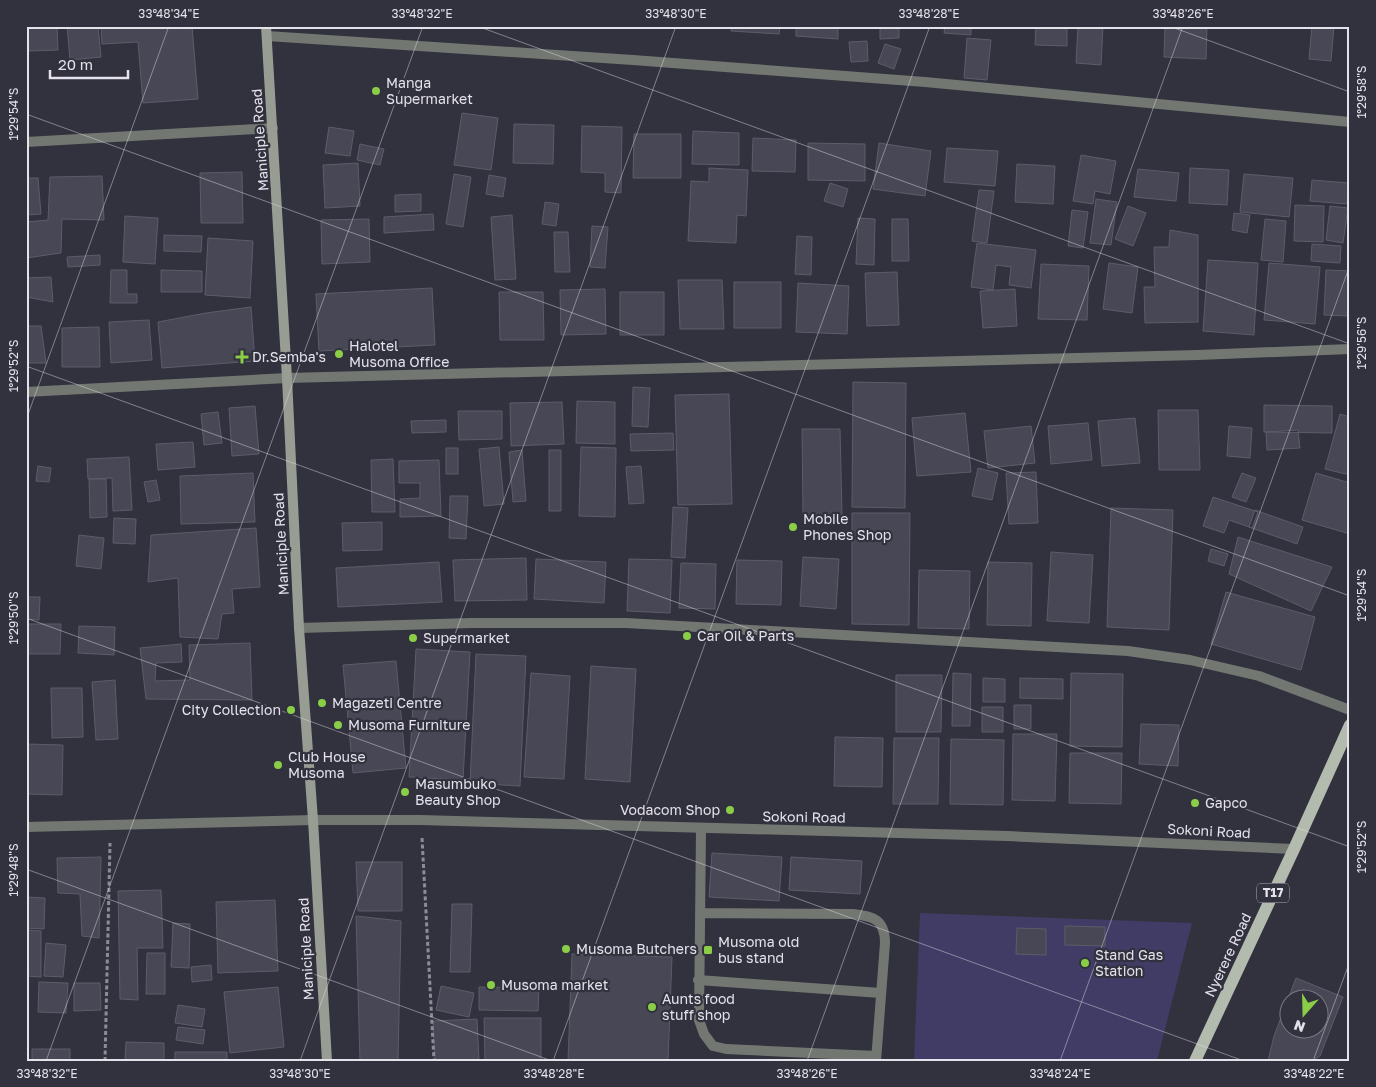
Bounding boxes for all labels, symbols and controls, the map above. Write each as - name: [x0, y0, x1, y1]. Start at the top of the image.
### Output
- text: 33°48'34"E: [138, 6, 200, 21]
- text: 33°48'32"E: [392, 6, 452, 21]
- text: 33°48'30"E: [645, 6, 707, 21]
- text: 33°48'28"E: [898, 6, 960, 21]
- text: 33°48'26"E: [1152, 6, 1214, 21]
- scale bar: [50, 48, 128, 80]
- text: 20 m: [58, 55, 93, 73]
- text: 1°29'58"S: [1354, 65, 1369, 119]
- place label: Manga Supermarket: [386, 74, 473, 107]
- marker: Manga Supermarket: [370, 85, 382, 97]
- text: 1°29'54"S: [6, 87, 21, 141]
- street label: Maniciple Road: [247, 88, 272, 192]
- text: 1°29'56"S: [1354, 316, 1369, 369]
- place label: Halotel Musoma Office: [349, 337, 449, 370]
- text: 1°29'52"S: [6, 339, 21, 392]
- place label: Dr.Semba's: [252, 348, 326, 365]
- marker: Halotel Musoma Office: [333, 348, 345, 360]
- marker: Dr.Semba's: [236, 351, 248, 363]
- street label: Maniciple Road: [269, 492, 292, 596]
- place label: Mobile Phones Shop: [803, 510, 891, 543]
- marker: Mobile Phones Shop: [787, 521, 799, 533]
- text: 1°29'54"S: [1354, 568, 1369, 622]
- text: 1°29'50"S: [6, 591, 21, 645]
- place label: Car Oil & Parts: [697, 627, 794, 644]
- place label: Supermarket: [423, 629, 510, 646]
- marker: Car Oil & Parts: [681, 630, 693, 642]
- marker: Supermarket: [407, 632, 419, 644]
- place label: Magazeti Centre: [332, 694, 442, 711]
- marker: Magazeti Centre: [316, 697, 328, 709]
- place label: City Collection: [182, 701, 281, 718]
- marker: City Collection: [285, 704, 297, 716]
- place label: Musoma Furniture: [348, 716, 470, 733]
- marker: Musoma Furniture: [332, 719, 344, 731]
- place label: Club House Musoma: [288, 748, 366, 781]
- marker: Club House Musoma: [272, 759, 284, 771]
- place label: Masumbuko Beauty Shop: [415, 775, 501, 808]
- marker: Masumbuko Beauty Shop: [399, 786, 411, 798]
- place label: Gapco: [1205, 794, 1247, 811]
- marker: Gapco: [1189, 797, 1201, 809]
- place label: Vodacom Shop: [620, 801, 720, 818]
- marker: Vodacom Shop: [724, 804, 736, 816]
- street label: Sokoni Road: [762, 807, 846, 826]
- street label: Sokoni Road: [1167, 820, 1251, 841]
- text: 1°29'52"S: [1354, 820, 1369, 873]
- text: 1°29'48"S: [6, 843, 21, 897]
- road number: T17: [1257, 884, 1289, 902]
- street label: Maniciple Road: [294, 897, 317, 1001]
- street label: Nyerere Road: [1201, 910, 1254, 1000]
- place label: Musoma old bus stand: [718, 933, 799, 966]
- place label: Musoma Butchers: [576, 940, 697, 957]
- marker: Musoma Butchers: [560, 943, 572, 955]
- marker: Musoma old bus stand: [702, 944, 714, 956]
- place label: Stand Gas Station: [1095, 946, 1163, 979]
- marker: Stand Gas Station: [1079, 957, 1091, 969]
- place label: Musoma market: [501, 976, 608, 993]
- marker: Musoma market: [485, 979, 497, 991]
- place label: Aunts food stuff shop: [662, 990, 735, 1023]
- north arrow: [1278, 990, 1328, 1040]
- marker: Aunts food stuff shop: [646, 1001, 658, 1013]
- text: N: [1291, 1017, 1307, 1036]
- text: 33°48'32"E: [17, 1066, 77, 1081]
- text: 33°48'30"E: [269, 1066, 331, 1081]
- text: 33°48'28"E: [523, 1066, 585, 1081]
- text: 33°48'26"E: [776, 1066, 838, 1081]
- text: 33°48'24"E: [1029, 1066, 1091, 1081]
- text: 33°48'22"E: [1284, 1066, 1344, 1081]

